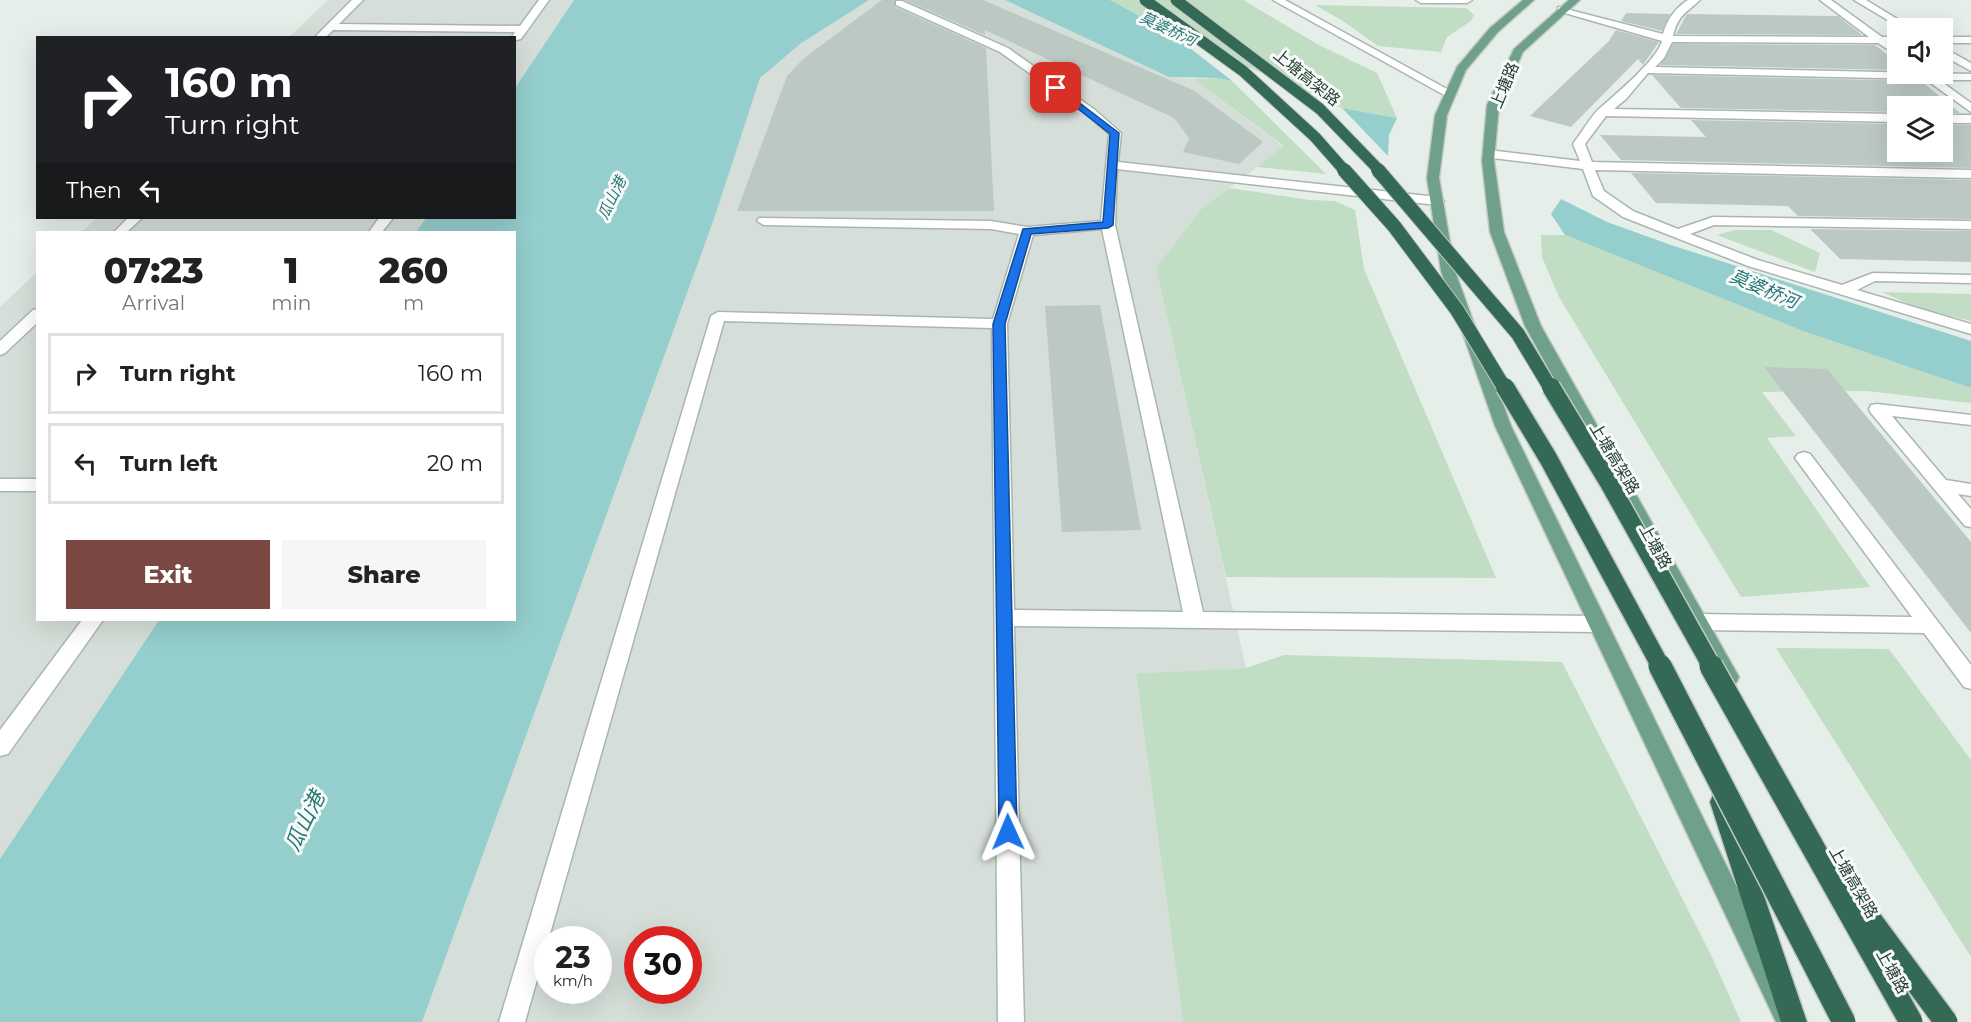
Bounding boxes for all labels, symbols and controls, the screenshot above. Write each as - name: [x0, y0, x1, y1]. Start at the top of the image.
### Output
- water label: 莫婆桥河: [1137, 7, 1202, 51]
- map controls: [1887, 18, 1953, 162]
- button: sound: [1887, 18, 1953, 84]
- street label: 上塘高架路: [1270, 45, 1344, 110]
- text: 160 m: [165, 56, 293, 108]
- street label: 上塘路: [1486, 59, 1523, 111]
- icon: right: [66, 60, 144, 138]
- pin: [1030, 62, 1081, 113]
- icon: arrive: [1039, 71, 1072, 104]
- button: layers: [1887, 96, 1953, 162]
- text: Turn right: [165, 108, 300, 141]
- water label: 瓜山港: [593, 172, 631, 222]
- icon: left: [134, 174, 167, 207]
- text: Then: [66, 177, 122, 204]
- text: 07:23: [104, 248, 204, 292]
- text: 1: [284, 248, 299, 292]
- text: 260: [379, 248, 448, 292]
- water label: 莫婆桥河: [1727, 265, 1804, 314]
- text: Arrival: [122, 291, 185, 315]
- text: min: [271, 291, 311, 315]
- text: m: [403, 291, 424, 315]
- icon: right: [69, 357, 102, 390]
- text: Turn right: [120, 360, 235, 387]
- text: 160 m: [418, 360, 483, 387]
- street label: 上塘高架路: [1586, 419, 1643, 497]
- icon: left: [69, 447, 102, 480]
- text: Turn left: [120, 450, 218, 477]
- text: 20 m: [427, 450, 483, 477]
- street label: 上塘路: [1636, 521, 1676, 572]
- button: Exit: [66, 540, 270, 609]
- button: Share: [282, 540, 486, 609]
- water label: 瓜山港: [280, 784, 331, 855]
- position arrow: [976, 800, 1040, 864]
- street label: 上塘高架路: [1825, 843, 1882, 922]
- speed limit sign: 30: [624, 926, 702, 1004]
- text: 23: [555, 939, 591, 976]
- street label: 上塘路: [1873, 946, 1913, 997]
- text: km/h: [553, 971, 593, 990]

